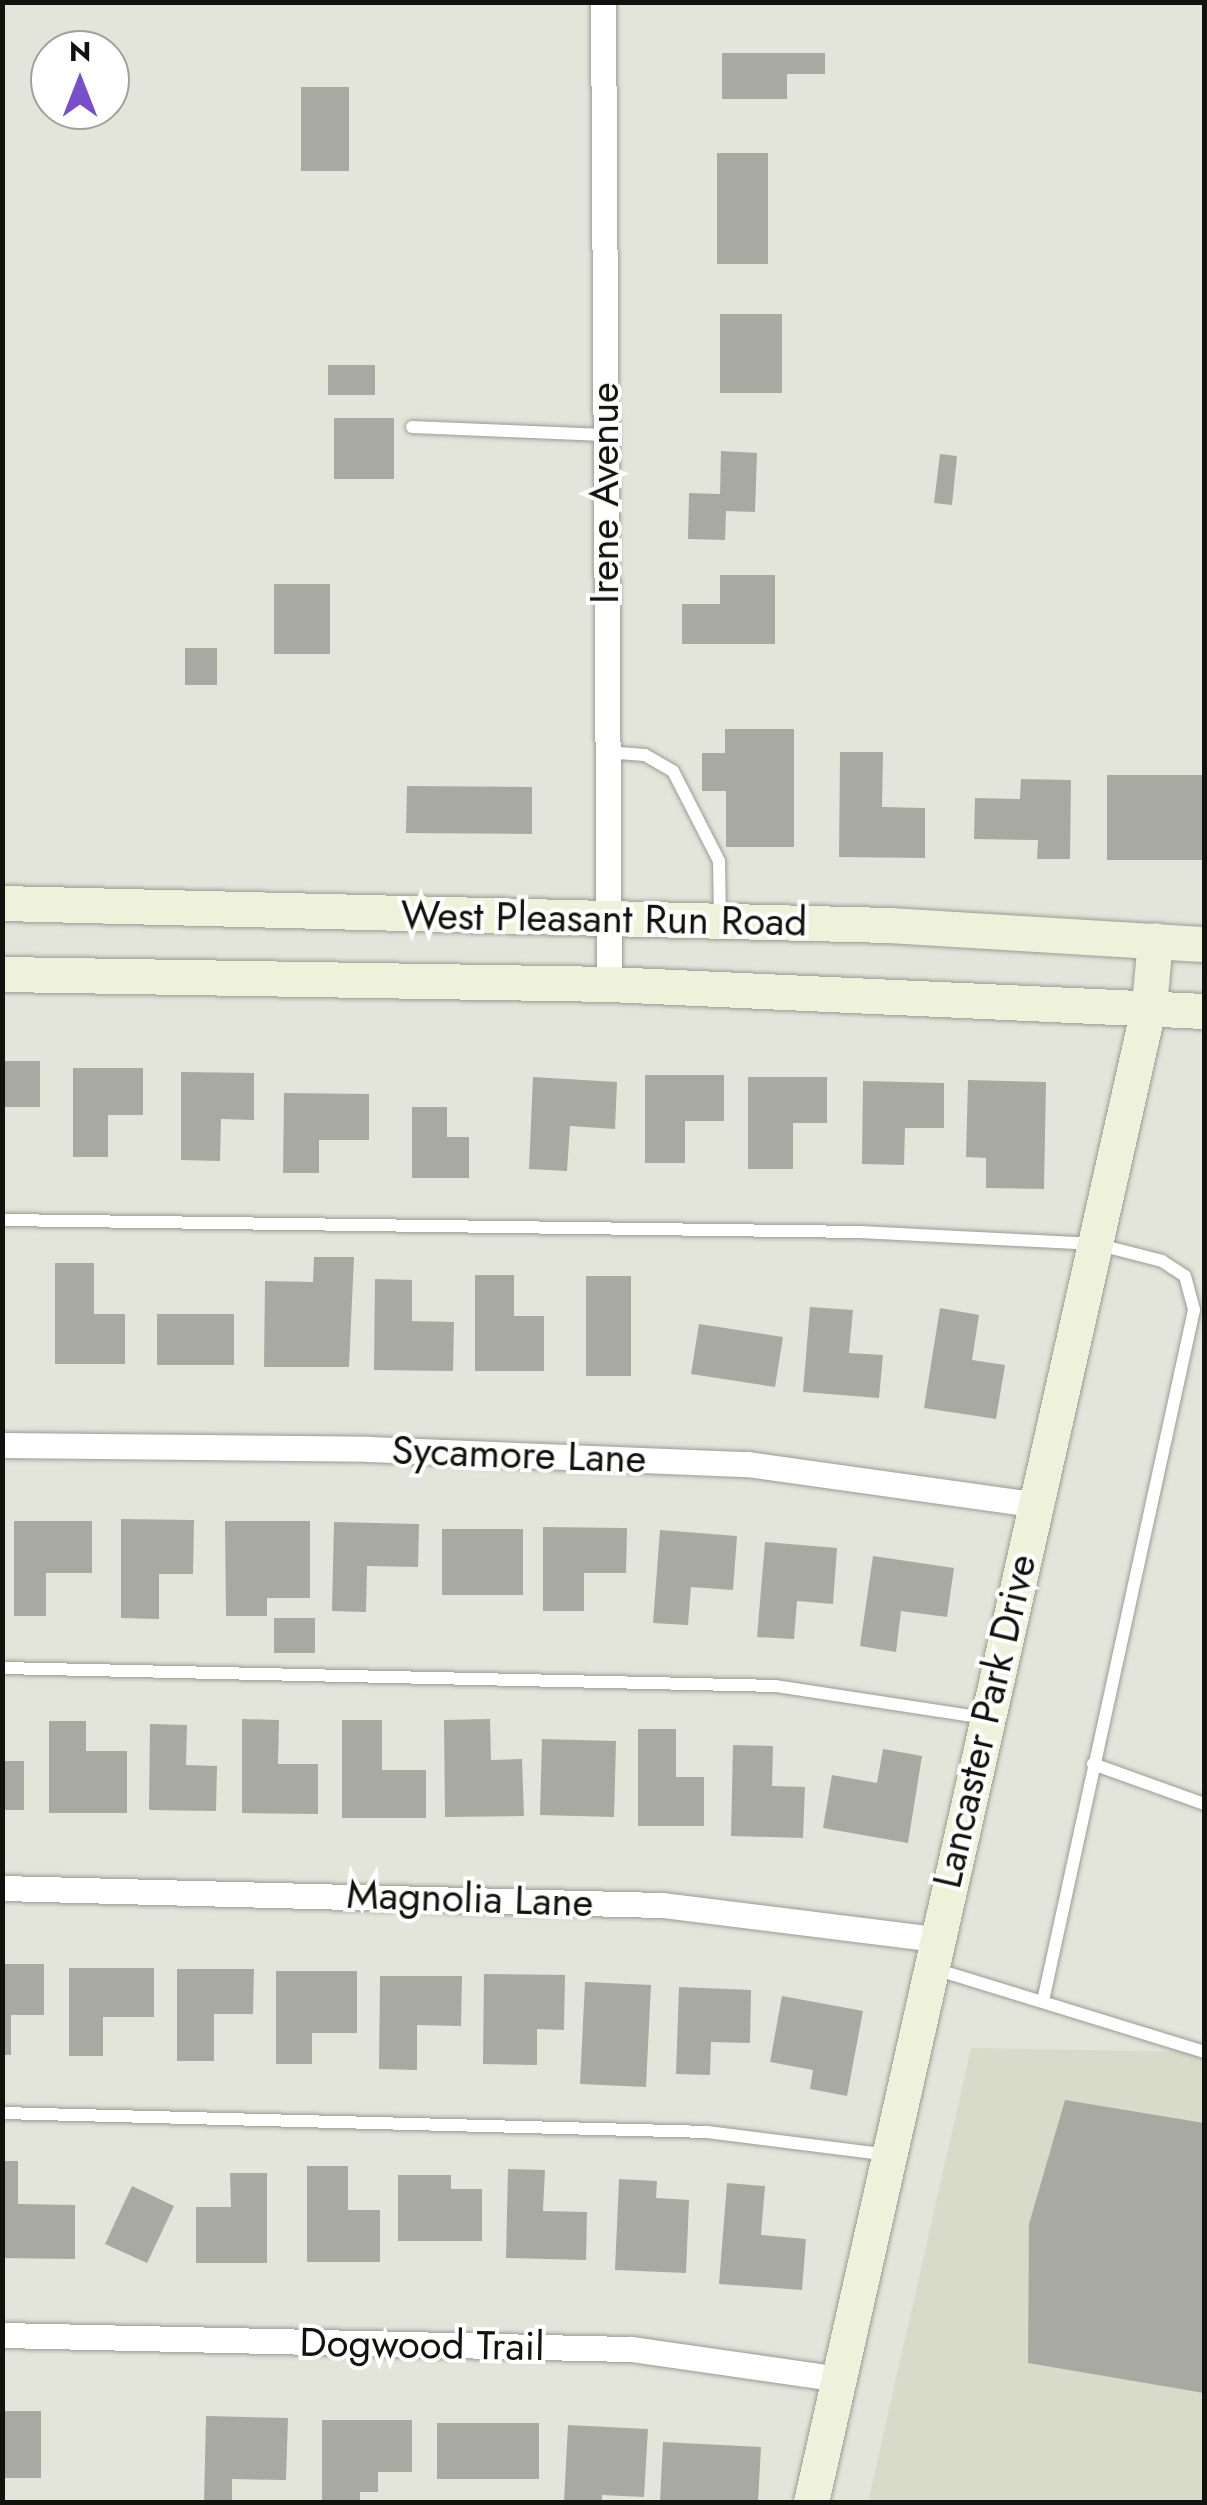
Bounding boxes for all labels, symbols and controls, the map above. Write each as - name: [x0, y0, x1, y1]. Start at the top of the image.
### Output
- north arrow: [30, 30, 130, 130]
- text: N: [69, 31, 91, 72]
- street label: Irene Avenue: [580, 382, 628, 604]
- street label: West Pleasant Run Road: [400, 890, 808, 946]
- street label: Sycamore Lane: [391, 1426, 647, 1482]
- street label: Lancaster Park Drive: [922, 1550, 1046, 1892]
- street label: Magnolia Lane: [346, 1870, 594, 1926]
- street label: Dogwood Trail: [299, 2318, 545, 2370]

